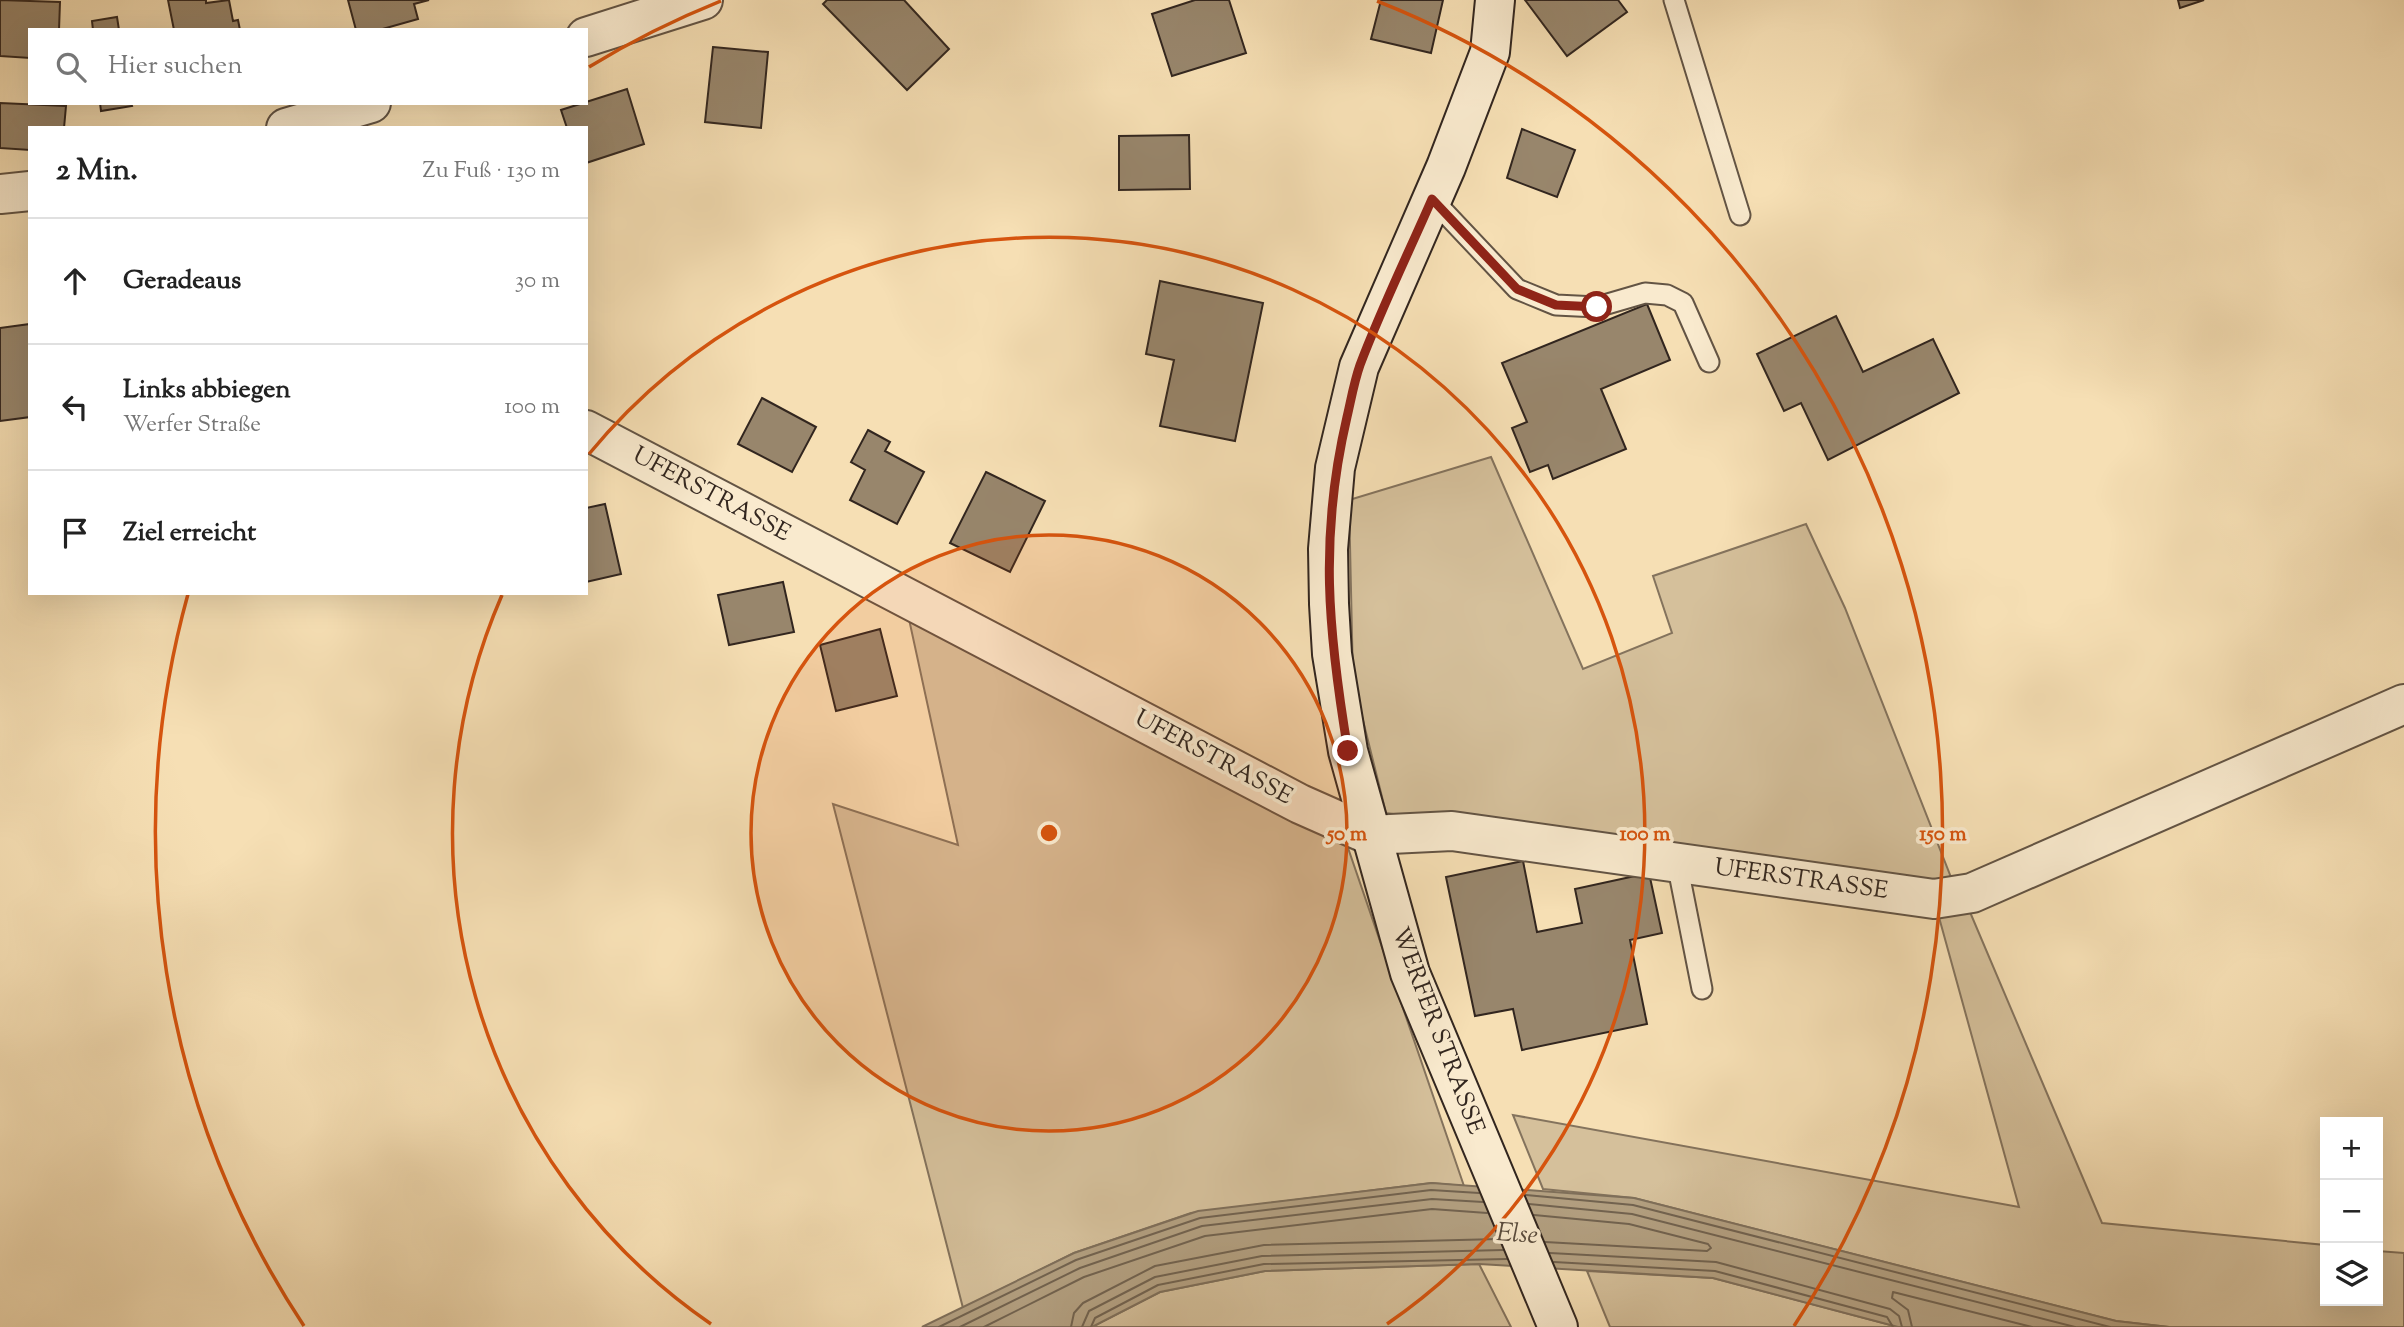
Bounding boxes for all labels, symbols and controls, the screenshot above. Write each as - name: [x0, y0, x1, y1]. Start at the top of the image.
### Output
- search box: [28, 28, 588, 105]
- icon: search: [52, 48, 90, 86]
- text: Hier suchen: [108, 48, 243, 85]
- text: 2 Min.: [56, 150, 138, 193]
- text: Zu Fuß · 130 m: [423, 155, 560, 188]
- icon: ahead: [56, 262, 94, 300]
- text: Geradeaus: [123, 263, 241, 300]
- text: 30 m: [515, 265, 560, 298]
- route start: [1581, 291, 1612, 322]
- text: Links abbiegen: [123, 372, 291, 409]
- icon: left: [56, 388, 94, 426]
- text: 100 m: [504, 391, 560, 424]
- text: Werfer Straße: [123, 409, 261, 442]
- street label: UFERSTRASSE: [626, 439, 797, 551]
- icon: arrive: [56, 514, 94, 552]
- text: Ziel erreicht: [123, 515, 256, 552]
- street label: UFERSTRASSE: [1128, 702, 1299, 814]
- route end: [1332, 735, 1363, 766]
- text: 50 m: [1325, 820, 1368, 850]
- text: 100 m: [1620, 820, 1671, 850]
- text: 150 m: [1919, 820, 1967, 850]
- centre of rings: [1037, 821, 1061, 845]
- street label: UFERSTRASSE: [1712, 851, 1890, 909]
- street label: WERFER STRASSE: [1382, 923, 1492, 1140]
- map controls: [2320, 1117, 2383, 1306]
- button: +: [2320, 1117, 2383, 1180]
- button: −: [2320, 1180, 2383, 1243]
- water label: Else: [1495, 1215, 1539, 1255]
- button: layers: [2320, 1243, 2383, 1306]

